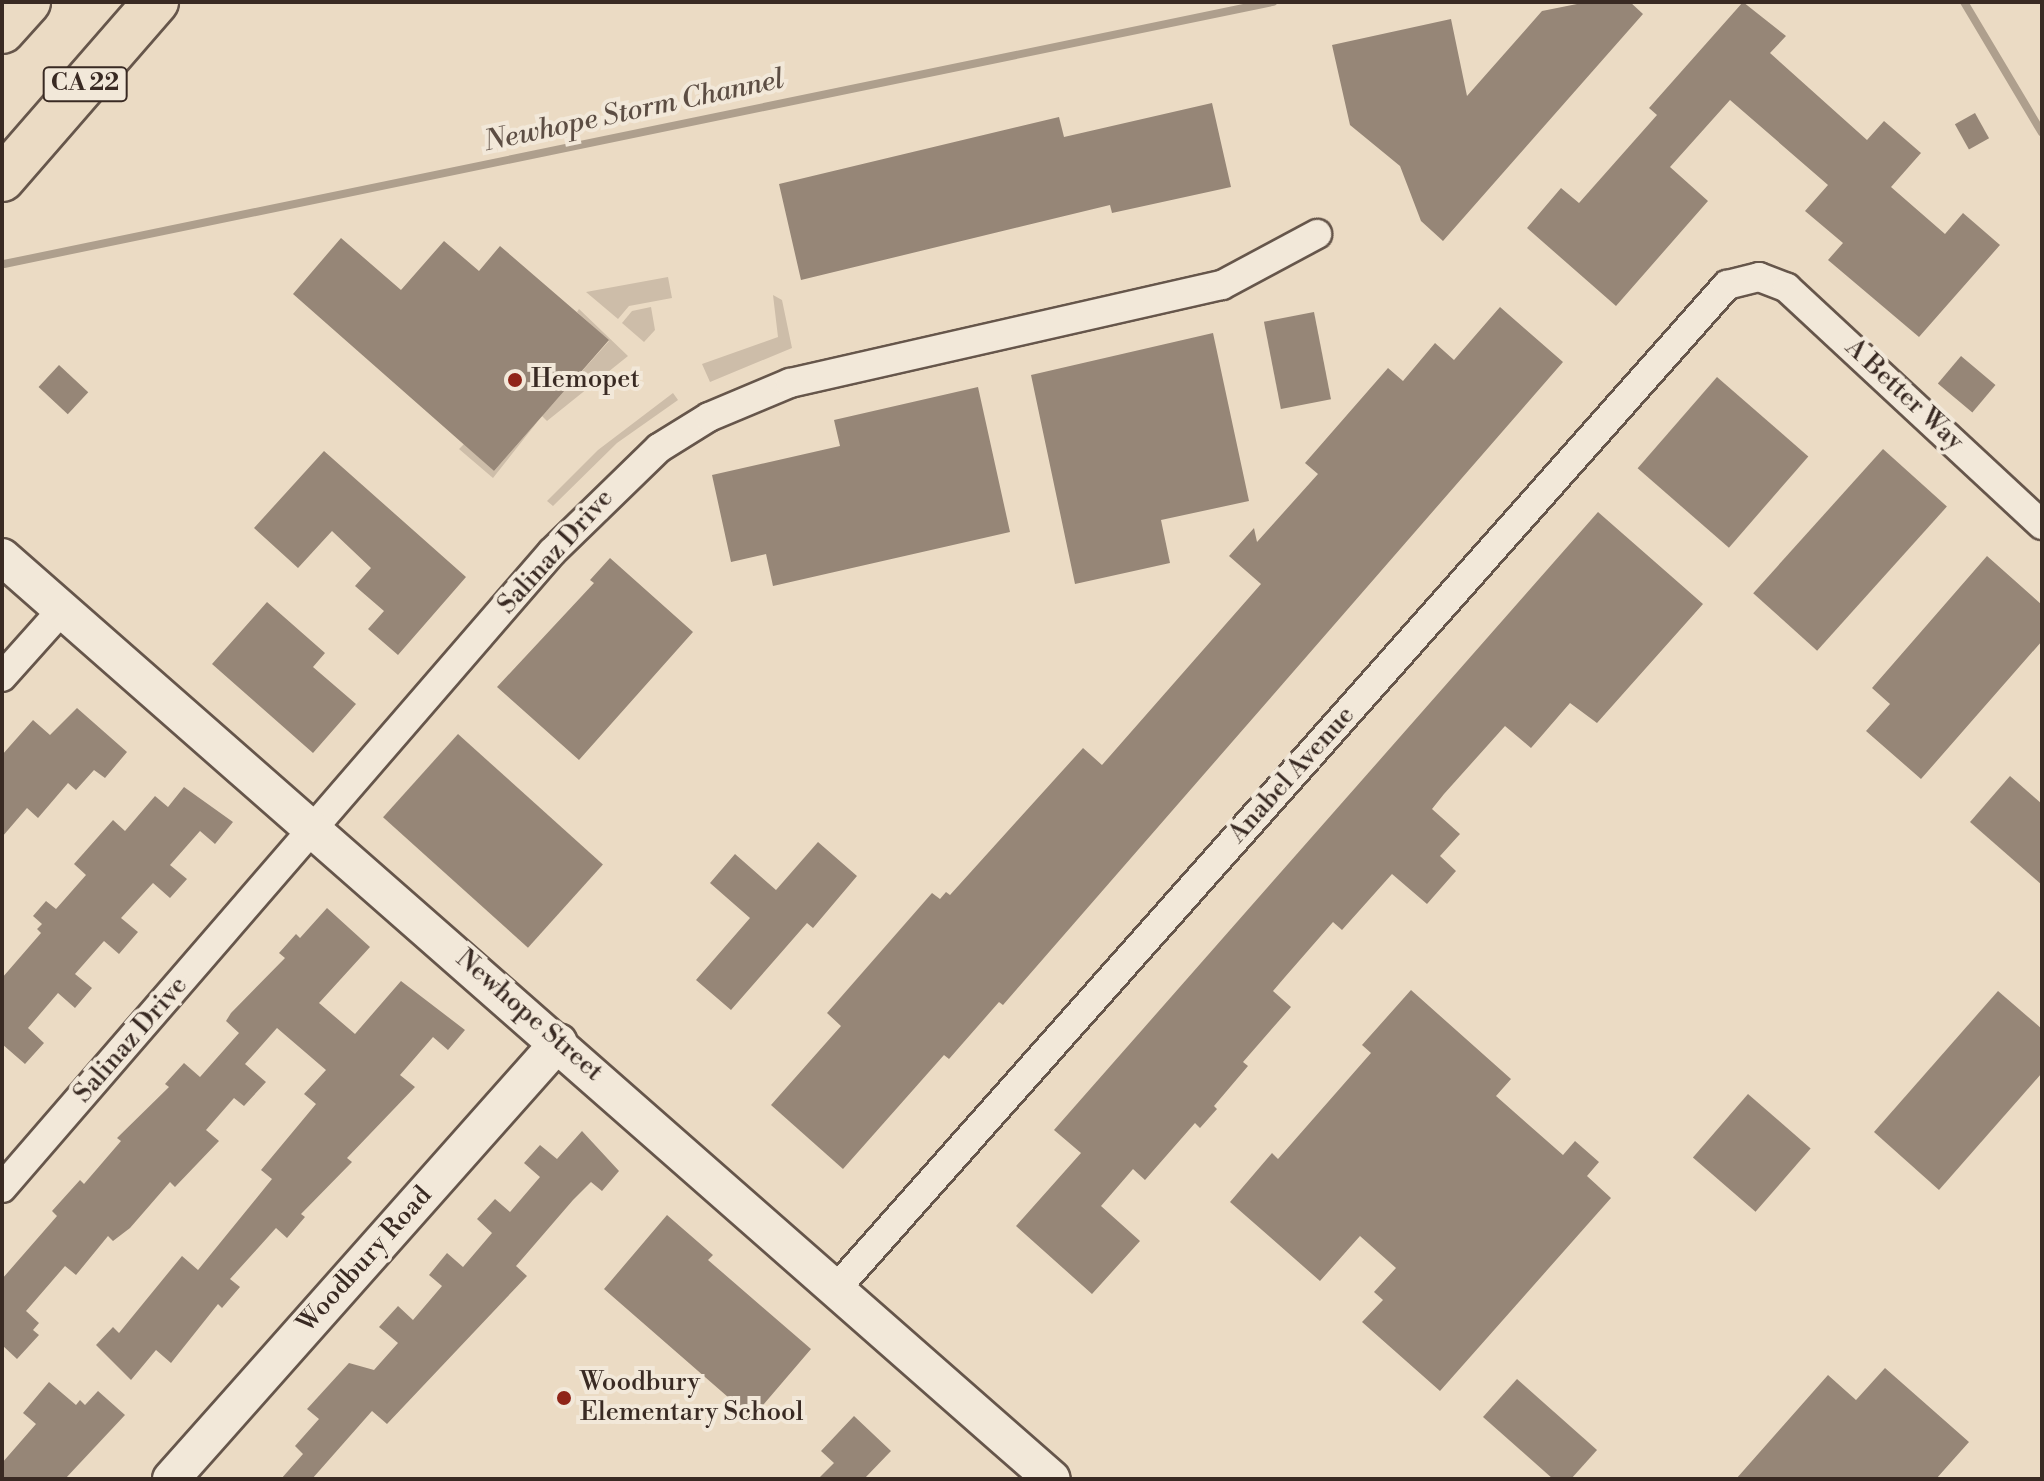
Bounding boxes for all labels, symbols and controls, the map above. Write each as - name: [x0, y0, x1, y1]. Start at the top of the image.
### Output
- water label: Newhope Storm Channel: [481, 63, 787, 159]
- road number: CA 22: [41, 64, 129, 104]
- street label: A Better Way: [1839, 332, 1969, 458]
- place label: Hemopet: [531, 364, 640, 396]
- marker: Hemopet: [506, 371, 524, 389]
- street label: Salinaz Drive: [492, 483, 620, 621]
- street label: Anabel Avenue: [1222, 700, 1362, 850]
- street label: Newhope Street: [449, 944, 609, 1088]
- street label: Salinaz Drive: [68, 971, 194, 1109]
- street label: Woodbury Road: [291, 1180, 439, 1340]
- place label: Woodbury Elementary School: [580, 1367, 803, 1428]
- marker: Woodbury Elementary School: [555, 1389, 573, 1407]

